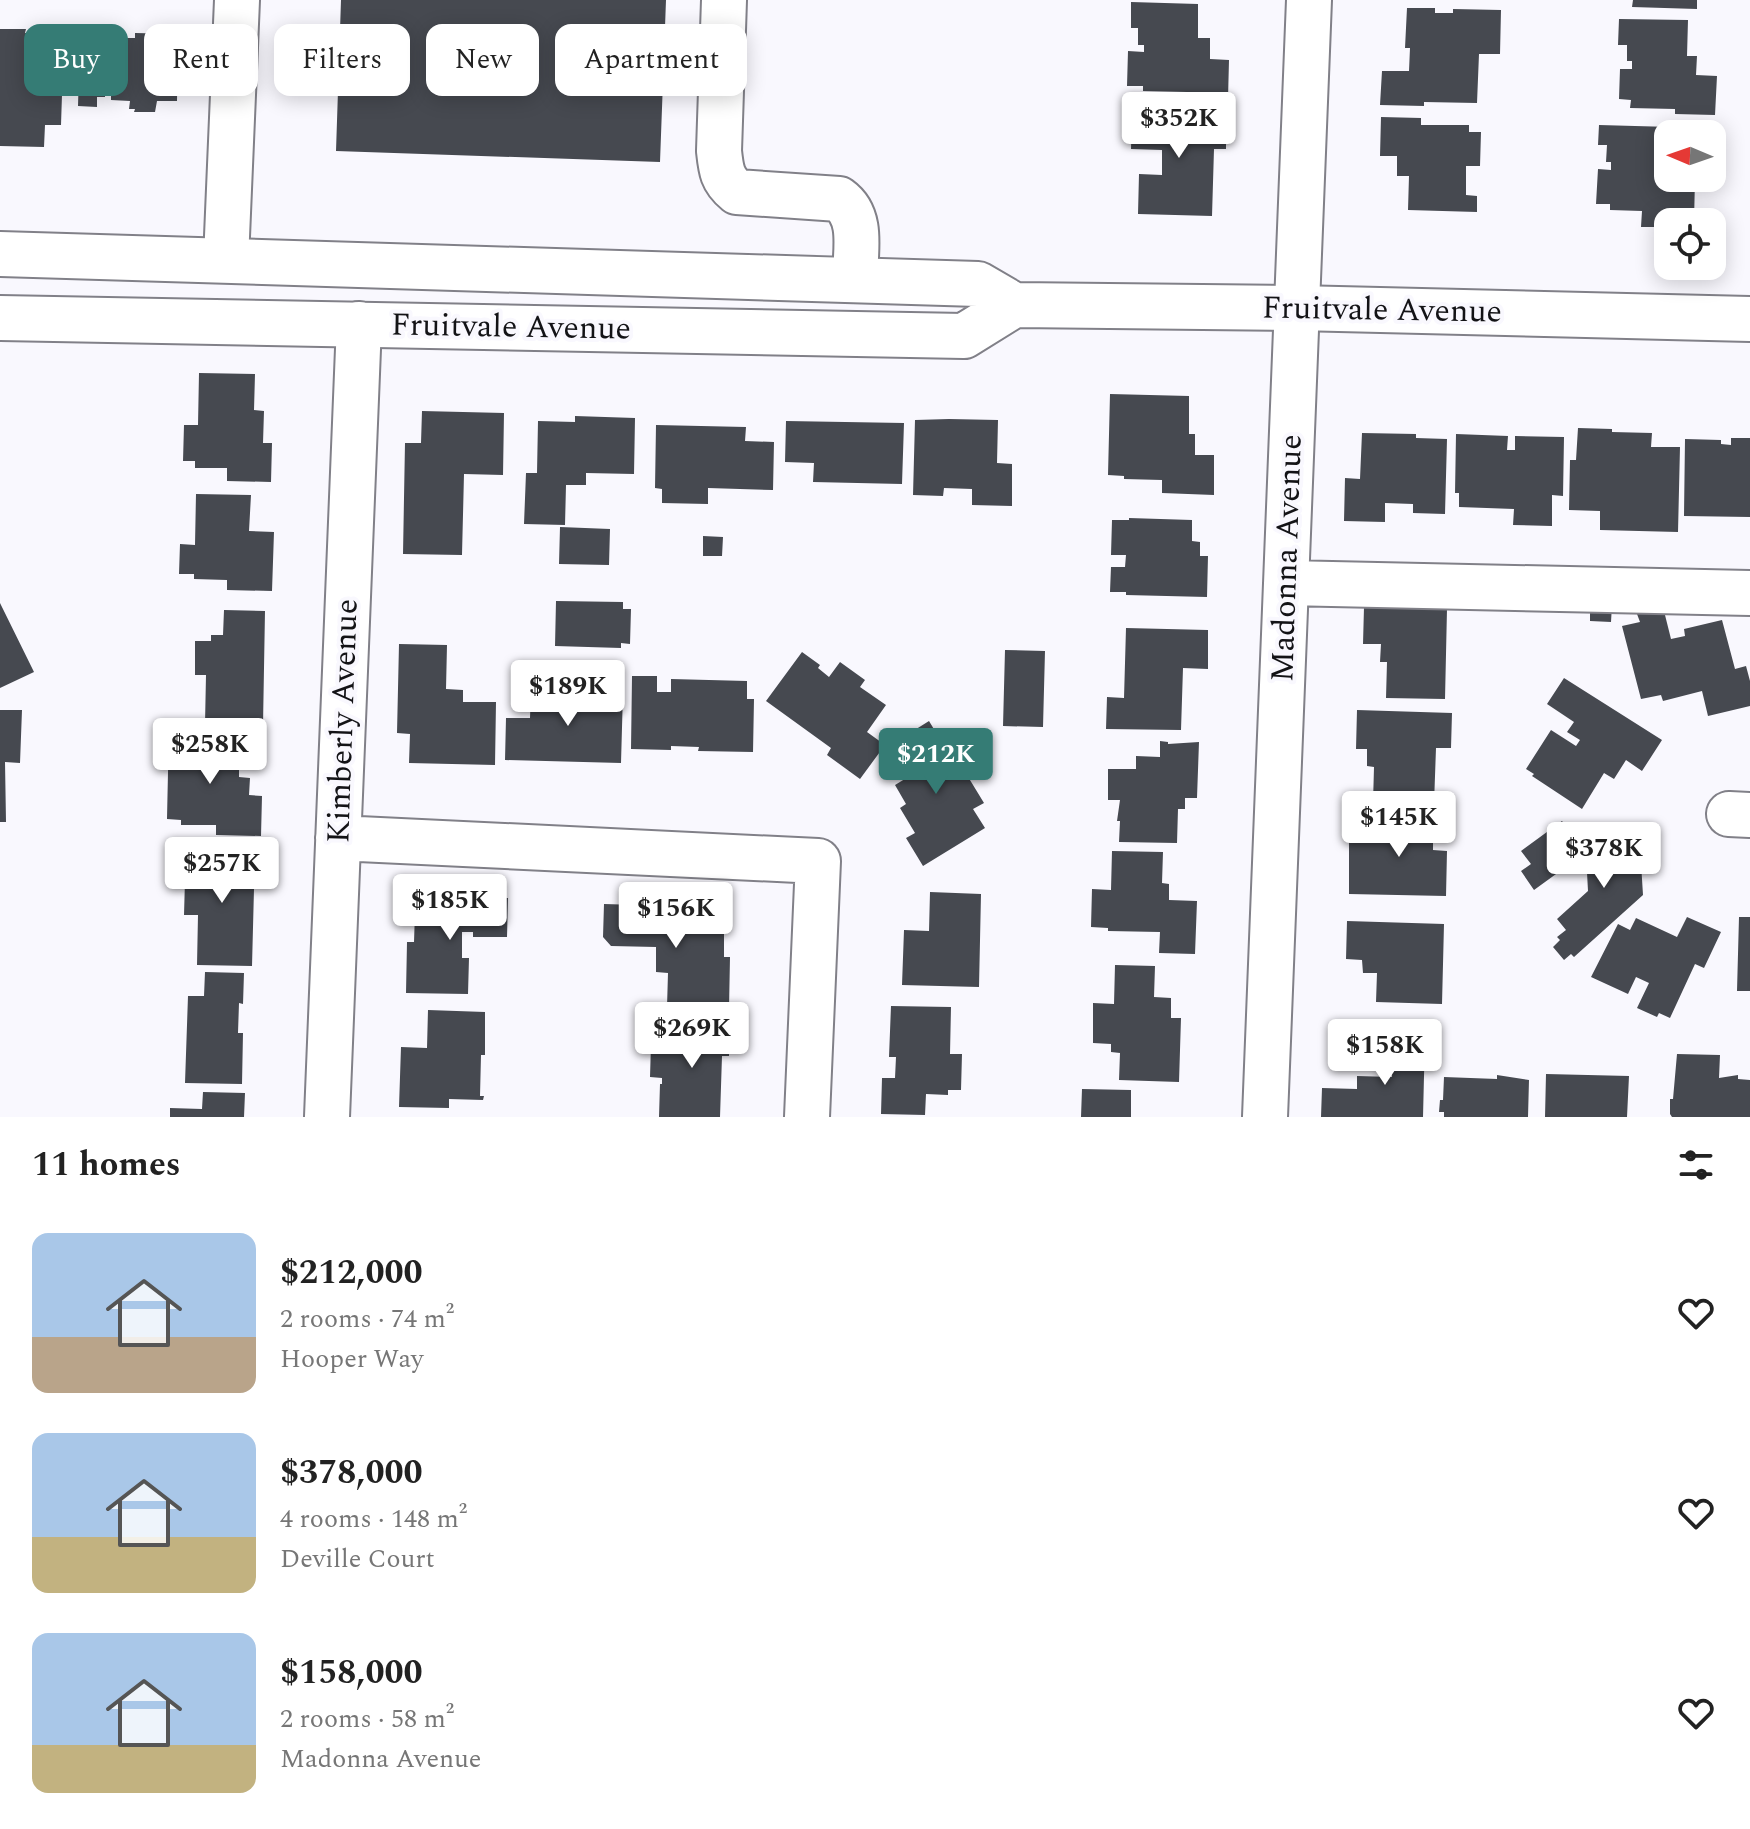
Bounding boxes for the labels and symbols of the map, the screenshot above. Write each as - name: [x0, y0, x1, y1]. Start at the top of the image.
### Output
- pin: $352K: [1123, 92, 1235, 160]
- north arrow: [1654, 120, 1726, 192]
- street label: Fruitvale Avenue: [1262, 283, 1502, 337]
- street label: Fruitvale Avenue: [391, 300, 631, 354]
- street label: Madonna Avenue: [1258, 433, 1316, 683]
- street label: Kimberly Avenue: [314, 598, 372, 844]
- pin: $189K: [512, 660, 624, 728]
- pin: $258K: [154, 718, 266, 786]
- pin: $212K: [880, 728, 992, 796]
- pin: $145K: [1343, 791, 1455, 859]
- pin: $378K: [1548, 822, 1660, 890]
- pin: $257K: [166, 837, 278, 905]
- pin: $185K: [394, 874, 506, 942]
- pin: $156K: [620, 882, 732, 950]
- pin: $269K: [636, 1002, 748, 1070]
- pin: $158K: [1329, 1019, 1441, 1087]

